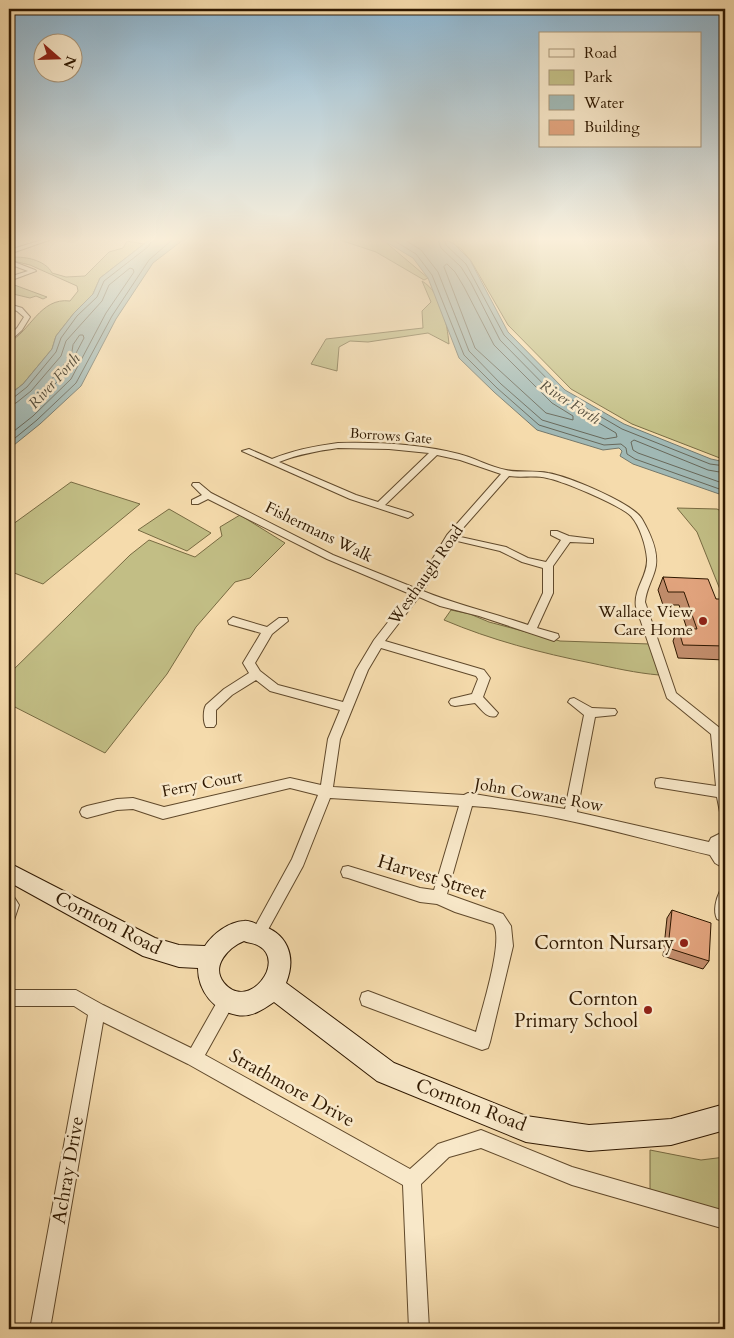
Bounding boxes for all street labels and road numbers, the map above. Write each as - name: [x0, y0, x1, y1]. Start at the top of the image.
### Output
- street label: Borrows Gate: [349, 424, 433, 448]
- street label: Fishermans Walk: [261, 496, 377, 568]
- street label: Westhaugh Road: [383, 520, 469, 630]
- street label: Ferry Court: [160, 765, 244, 803]
- street label: John Cowane Row: [471, 773, 605, 817]
- street label: Harvest Street: [374, 848, 490, 906]
- street label: Cornton Road: [50, 885, 166, 961]
- street label: Strathmore Drive: [224, 1043, 360, 1133]
- street label: Cornton Road: [412, 1072, 530, 1138]
- street label: Achray Drive: [46, 1114, 90, 1226]

